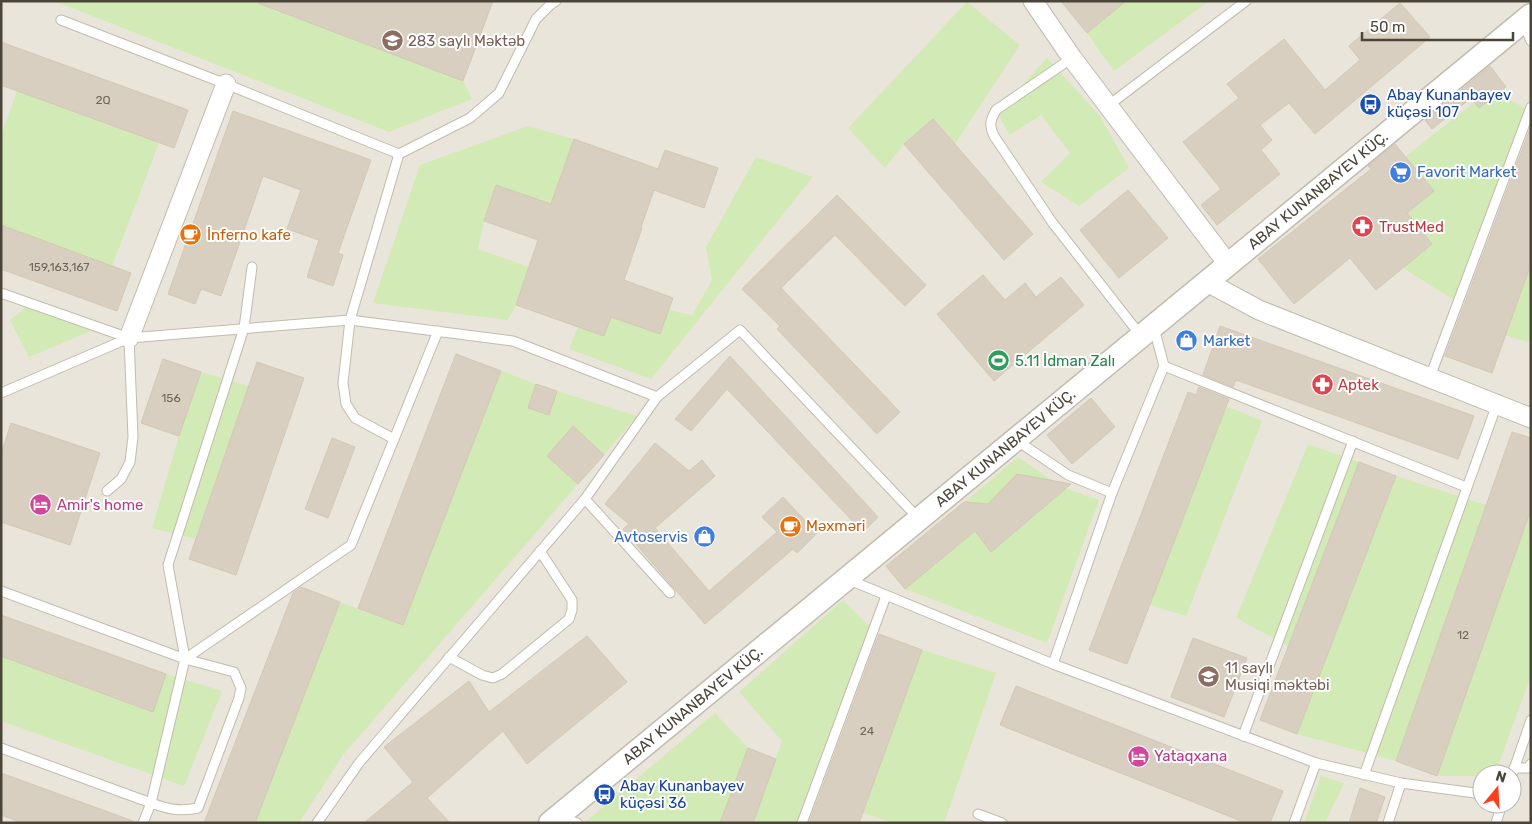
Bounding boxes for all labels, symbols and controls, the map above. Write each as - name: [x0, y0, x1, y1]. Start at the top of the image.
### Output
- scale bar: [1362, 10, 1513, 42]
- text: 50 m: [1370, 18, 1405, 36]
- school or university icon: 283 saylı Məktəb: [380, 29, 404, 53]
- place label: 283 saylı Məktəb: [408, 32, 525, 50]
- place label: Abay Kunanbayev küçəsi 107: [1387, 86, 1511, 121]
- bus stop icon: Abay Kunanbayev küçəsi 107: [1359, 92, 1383, 116]
- house number: 2Q: [95, 93, 111, 107]
- street label: ABAY KUNANBAYEV KÜÇ.: [1244, 127, 1392, 253]
- supermarket icon: Favorit Market: [1389, 160, 1413, 184]
- place label: Favorit Market: [1417, 163, 1517, 181]
- pharmacy icon: TrustMed: [1351, 215, 1375, 239]
- place label: TrustMed: [1379, 218, 1444, 236]
- cafe icon: İnferno kafe: [179, 223, 203, 247]
- place label: İnferno kafe: [207, 226, 291, 244]
- house number: 159,163,167: [29, 260, 89, 274]
- shop icon: Market: [1175, 329, 1199, 353]
- place label: Market: [1203, 332, 1251, 350]
- sports icon: 5.11 İdman Zalı: [987, 349, 1011, 373]
- place label: 5.11 İdman Zalı: [1015, 352, 1115, 370]
- pharmacy icon: Aptek: [1310, 373, 1334, 397]
- place label: Aptek: [1338, 376, 1379, 394]
- street label: ABAY KUNANBAYEV KÜÇ.: [932, 385, 1079, 511]
- house number: 156: [161, 391, 181, 405]
- hotel icon: Amir's home: [29, 493, 53, 517]
- place label: Amir's home: [57, 496, 143, 514]
- cafe icon: Məxməri: [778, 514, 802, 538]
- place label: Məxməri: [806, 517, 865, 535]
- shop icon: Avtoservis: [692, 525, 716, 549]
- place label: Avtoservis: [614, 528, 688, 546]
- house number: 12: [1457, 628, 1469, 642]
- street label: ABAY KUNANBAYEV KÜÇ.: [619, 642, 767, 768]
- place label: 11 saylı Musiqi məktəbi: [1225, 659, 1330, 694]
- school or university icon: 11 saylı Musiqi məktəbi: [1197, 665, 1221, 689]
- house number: 24: [860, 724, 875, 738]
- hotel icon: Yataqxana: [1126, 744, 1150, 768]
- place label: Yataqxana: [1154, 747, 1227, 765]
- north arrow: [1472, 764, 1522, 814]
- text: N: [1493, 767, 1508, 787]
- place label: Abay Kunanbayev küçəsi 36: [620, 777, 744, 812]
- bus stop icon: Abay Kunanbayev küçəsi 36: [592, 783, 616, 807]

